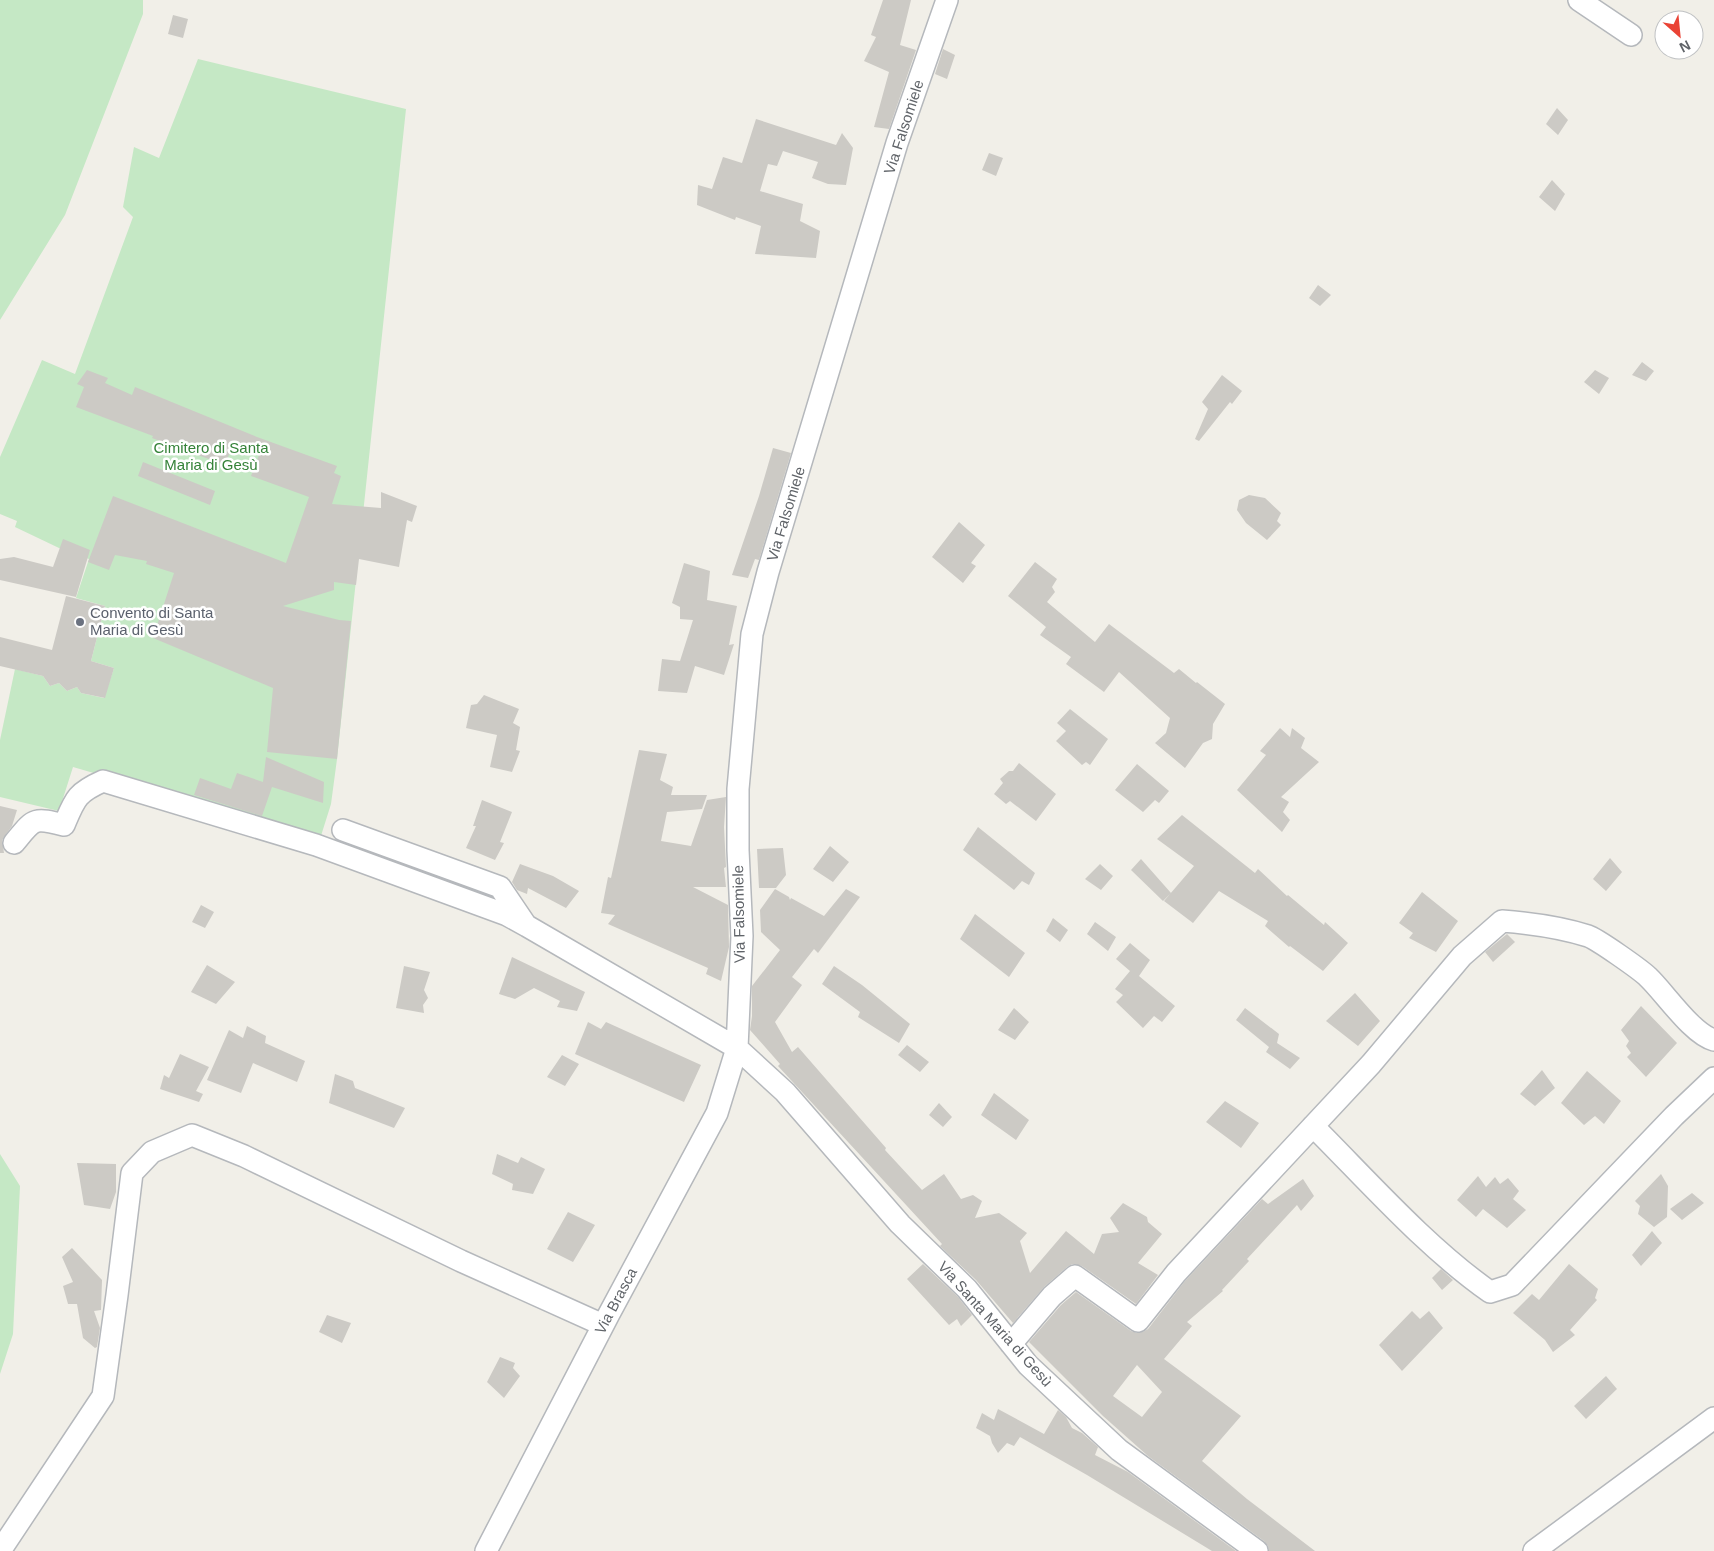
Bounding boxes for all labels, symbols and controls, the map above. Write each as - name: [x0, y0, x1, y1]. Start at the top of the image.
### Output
- north arrow: [1654, 10, 1704, 60]
- text: N: [1677, 37, 1693, 56]
- street label: Via Falsomiele: [880, 78, 927, 176]
- park label: Cimitero di Santa Maria di Gesù: [153, 439, 269, 473]
- street label: Via Falsomiele: [763, 464, 808, 563]
- place label: Convento di Santa Maria di Gesù: [90, 604, 214, 638]
- marker: Convento di Santa Maria di Gesù: [74, 616, 86, 628]
- street label: Via Falsomiele: [729, 865, 748, 963]
- street label: Via Santa Maria di Gesù: [935, 1258, 1056, 1390]
- street label: Via Brasca: [591, 1264, 640, 1337]

